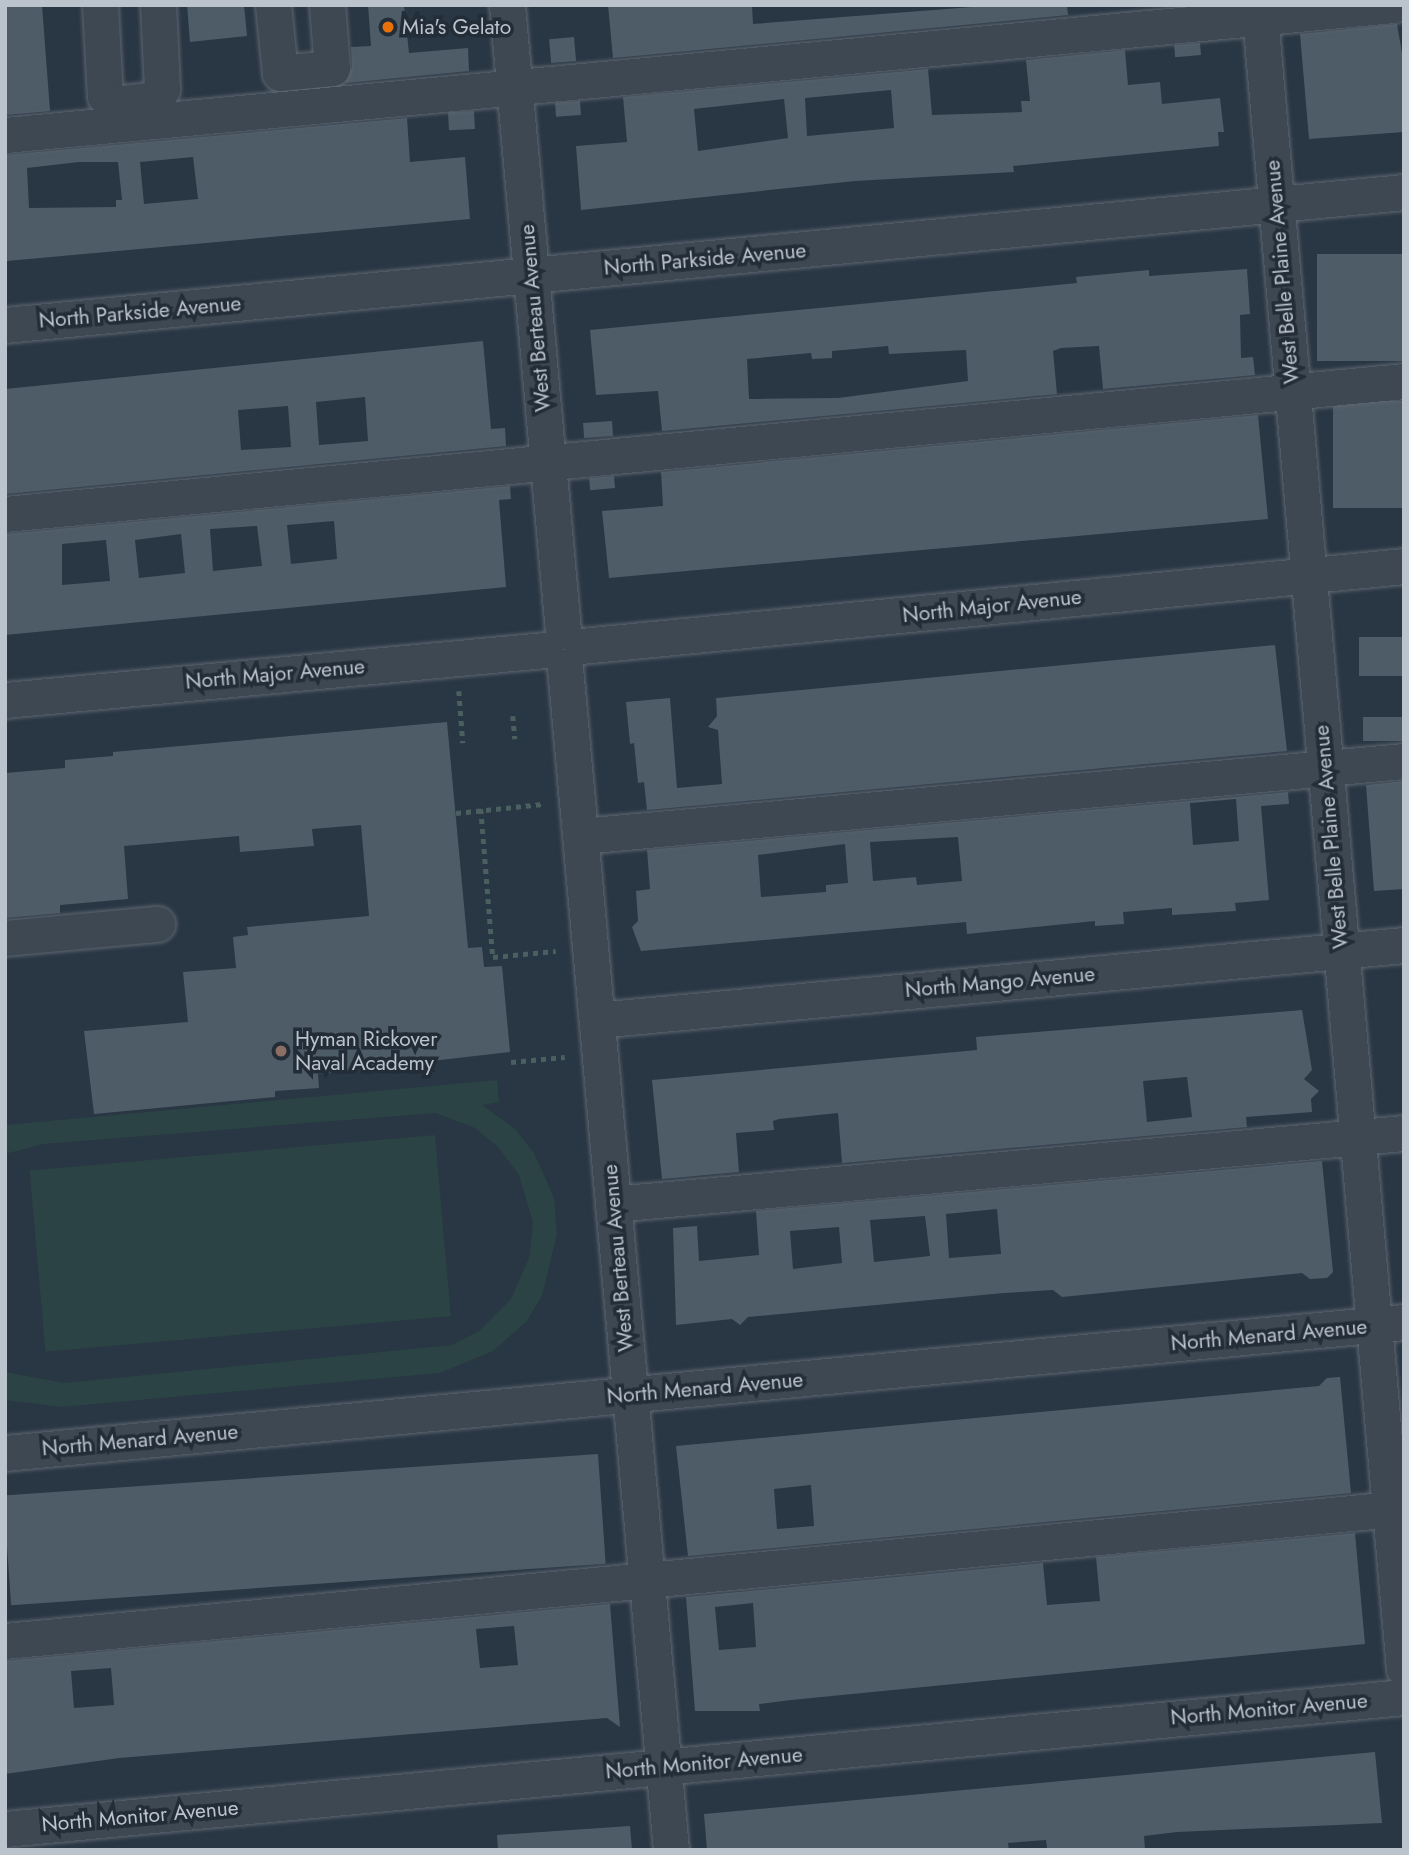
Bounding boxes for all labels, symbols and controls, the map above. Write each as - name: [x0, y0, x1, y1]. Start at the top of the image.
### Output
- place label: Mia's Gelato: [402, 14, 511, 40]
- marker: Mia's Gelato: [380, 19, 396, 35]
- street label: West Belle Plaine Avenue: [1260, 159, 1304, 385]
- street label: West Berteau Avenue: [514, 223, 556, 413]
- street label: North Parkside Avenue: [603, 238, 807, 280]
- street label: North Parkside Avenue: [38, 291, 242, 333]
- street label: North Major Avenue: [901, 584, 1083, 628]
- street label: North Major Avenue: [184, 654, 366, 694]
- street label: West Belle Plaine Avenue: [1309, 724, 1353, 950]
- street label: North Mango Avenue: [904, 961, 1096, 1003]
- place label: Hyman Rickover Naval Academy: [295, 1026, 437, 1076]
- marker: Hyman Rickover Naval Academy: [273, 1043, 289, 1059]
- street label: West Berteau Avenue: [597, 1163, 639, 1353]
- street label: North Menard Avenue: [1170, 1314, 1368, 1356]
- street label: North Menard Avenue: [606, 1367, 804, 1409]
- street label: North Menard Avenue: [41, 1419, 239, 1461]
- street label: North Monitor Avenue: [1169, 1688, 1369, 1730]
- street label: North Monitor Avenue: [604, 1742, 804, 1784]
- street label: North Monitor Avenue: [40, 1795, 240, 1837]

